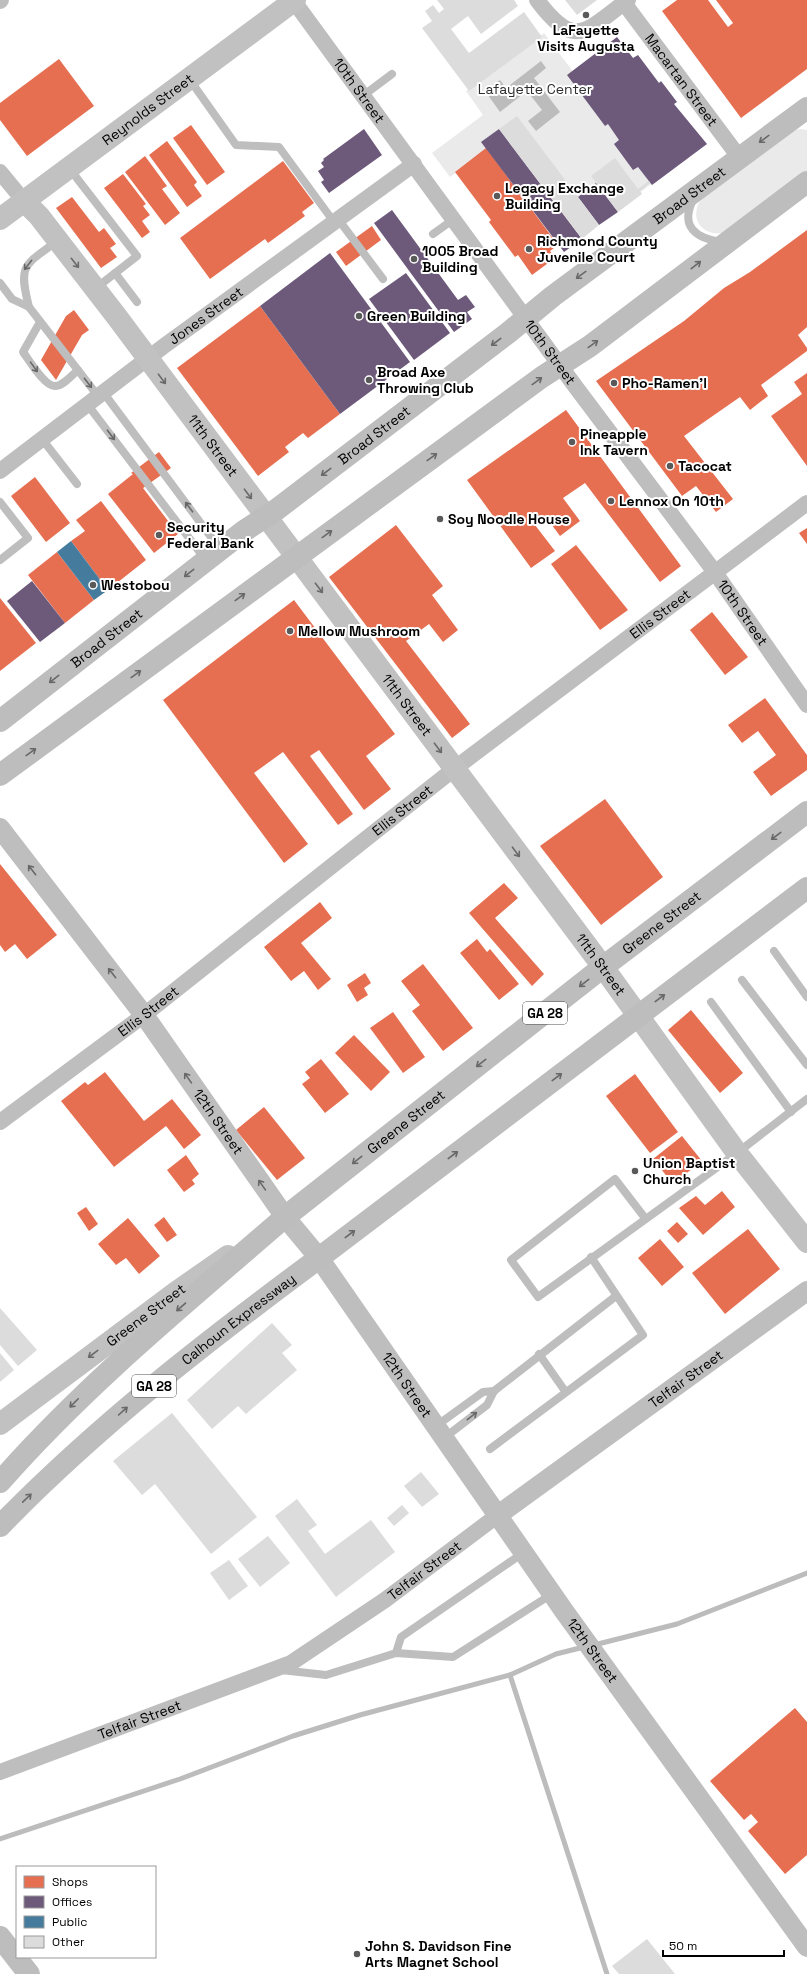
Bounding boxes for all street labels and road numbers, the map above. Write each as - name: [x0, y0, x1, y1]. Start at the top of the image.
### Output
- street label: Macartan Street: [641, 30, 722, 130]
- street label: 10th Street: [329, 54, 389, 127]
- street label: Reynolds Street: [99, 70, 197, 149]
- street label: Broad Street: [649, 162, 729, 228]
- street label: Jones Street: [165, 283, 246, 348]
- street label: 10th Street: [520, 316, 580, 388]
- street label: Broad Street: [334, 402, 414, 468]
- street label: 11th Street: [184, 411, 242, 480]
- street label: 10th Street: [714, 576, 772, 649]
- street label: Ellis Street: [626, 585, 694, 643]
- street label: Broad Street: [67, 604, 146, 672]
- street label: 11th Street: [378, 670, 436, 739]
- street label: Ellis Street: [368, 781, 436, 840]
- street label: Greene Street: [619, 887, 704, 958]
- street label: 11th Street: [572, 930, 630, 999]
- street label: Ellis Street: [114, 982, 182, 1040]
- road number: GA 28: [523, 1002, 567, 1024]
- street label: 12th Street: [189, 1085, 247, 1158]
- street label: Greene Street: [363, 1086, 449, 1158]
- street label: Calhoun Expressway: [178, 1270, 299, 1369]
- street label: Greene Street: [103, 1280, 189, 1350]
- street label: Telfair Street: [645, 1346, 727, 1412]
- street label: 12th Street: [378, 1349, 436, 1421]
- road number: GA 28: [132, 1375, 176, 1397]
- street label: Telfair Street: [384, 1537, 465, 1604]
- street label: 12th Street: [563, 1614, 622, 1686]
- street label: Telfair Street: [95, 1696, 184, 1744]

